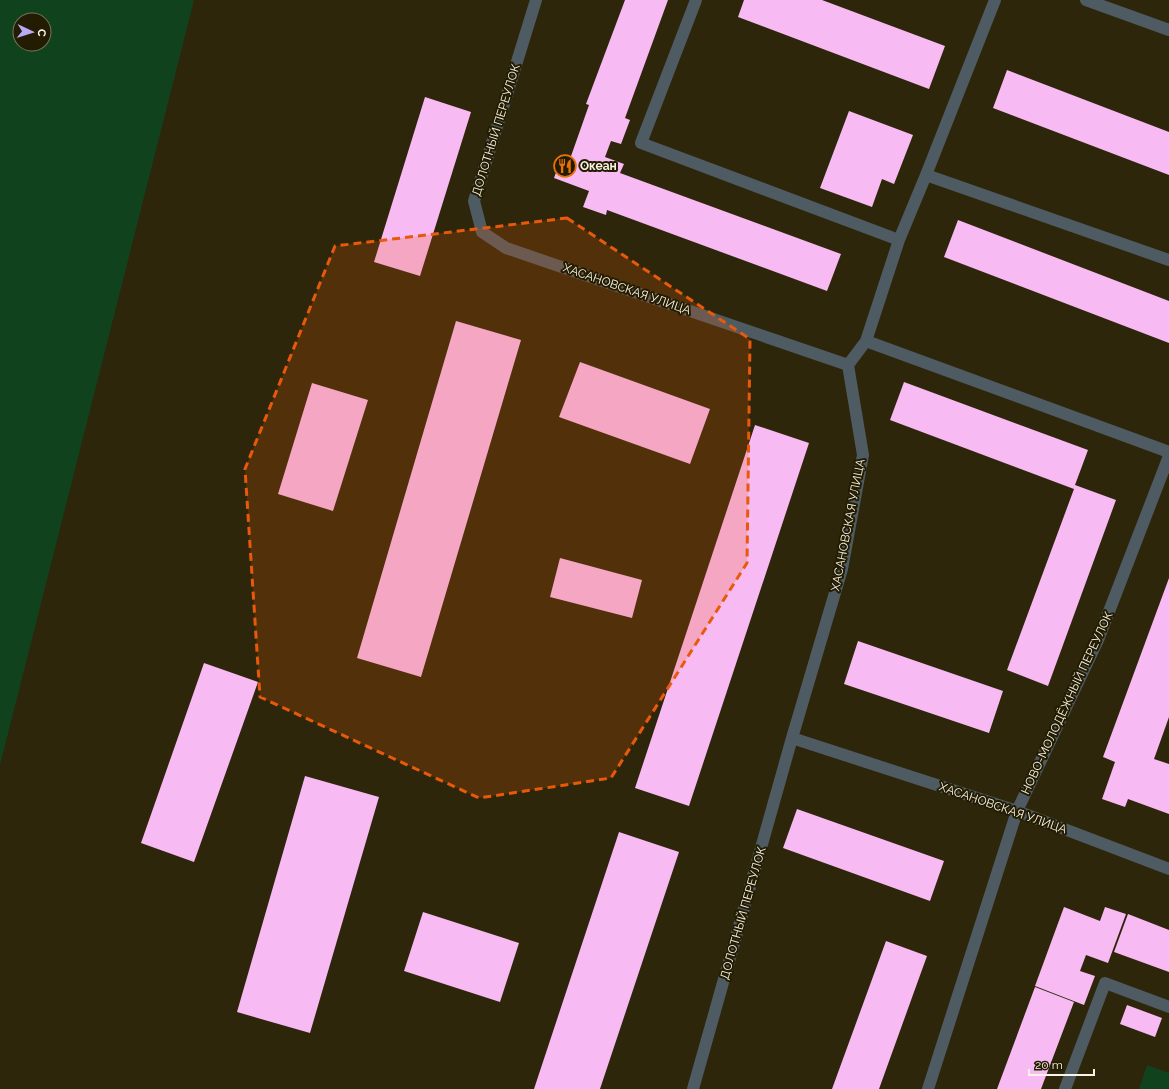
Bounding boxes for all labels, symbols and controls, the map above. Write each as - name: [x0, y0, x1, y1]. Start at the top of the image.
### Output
- north arrow: [12, 12, 52, 52]
- text: С: [35, 28, 48, 37]
- street label: ДОЛОТНЫЙ ПЕРЕУЛОК: [469, 62, 523, 198]
- restaurant icon: Океан: [552, 153, 578, 179]
- place label: Океан: [580, 159, 617, 173]
- street label: ХАСАНОВСКАЯ УЛИЦА: [561, 261, 693, 317]
- street label: ХАСАНОВСКАЯ УЛИЦА: [828, 458, 868, 592]
- street label: НОВО-МОЛОДЁЖНЫЙ ПЕРЕУЛОК: [1018, 609, 1116, 797]
- street label: ХАСАНОВСКАЯ УЛИЦА: [937, 780, 1069, 836]
- street label: ДОЛОТНЫЙ ПЕРЕУЛОК: [717, 845, 769, 981]
- scale bar: [1029, 1051, 1094, 1077]
- text: 20 m: [1035, 1058, 1063, 1072]

